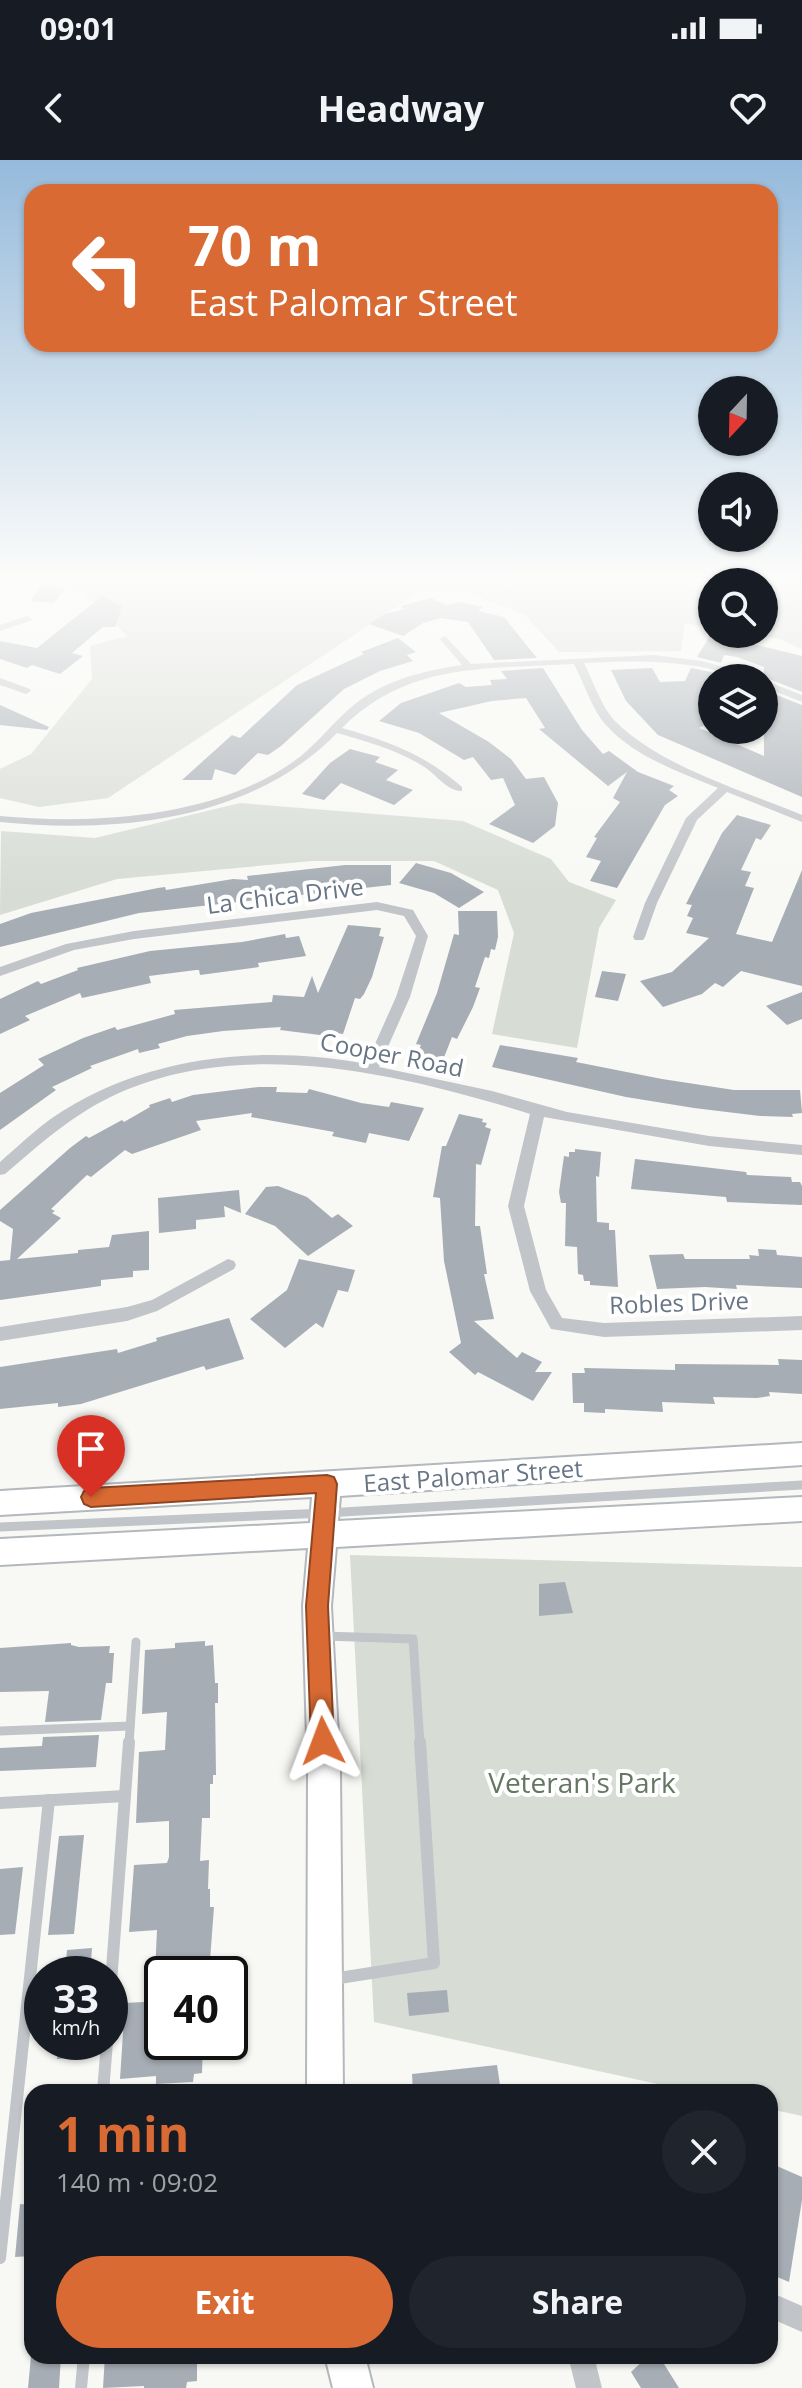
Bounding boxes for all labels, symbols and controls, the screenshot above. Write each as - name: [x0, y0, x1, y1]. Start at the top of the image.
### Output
- text: 09:01: [40, 8, 117, 49]
- text: Headway: [318, 84, 484, 133]
- icon: back: [32, 86, 76, 130]
- icon: heart: [726, 86, 770, 130]
- text: 70 m: [188, 206, 322, 282]
- icon: left: [56, 216, 160, 320]
- text: East Palomar Street: [188, 278, 518, 327]
- north arrow: [698, 376, 778, 456]
- map controls: [698, 376, 778, 744]
- button: sound: [698, 472, 778, 552]
- button: search: [698, 568, 778, 648]
- button: layers: [698, 664, 778, 744]
- street label: La Chica Drive: [205, 869, 365, 921]
- street label: Cooper Road: [317, 1024, 467, 1084]
- street label: Robles Drive: [609, 1283, 749, 1321]
- pin: [57, 1415, 125, 1497]
- icon: arrive: [69, 1427, 113, 1471]
- street label: East Palomar Street: [362, 1451, 584, 1499]
- position arrow: [281, 1699, 365, 1783]
- park label: Veteran's Park: [488, 1763, 676, 1801]
- speed limit sign: 40: [144, 1956, 248, 2060]
- text: 33: [53, 1970, 99, 2025]
- text: km/h: [52, 2014, 100, 2041]
- text: 1 min: [56, 2101, 189, 2166]
- button: close: [662, 2110, 746, 2194]
- text: 140 m · 09:02: [56, 2164, 218, 2200]
- button: Exit: [56, 2256, 393, 2348]
- button: Share: [409, 2256, 746, 2348]

